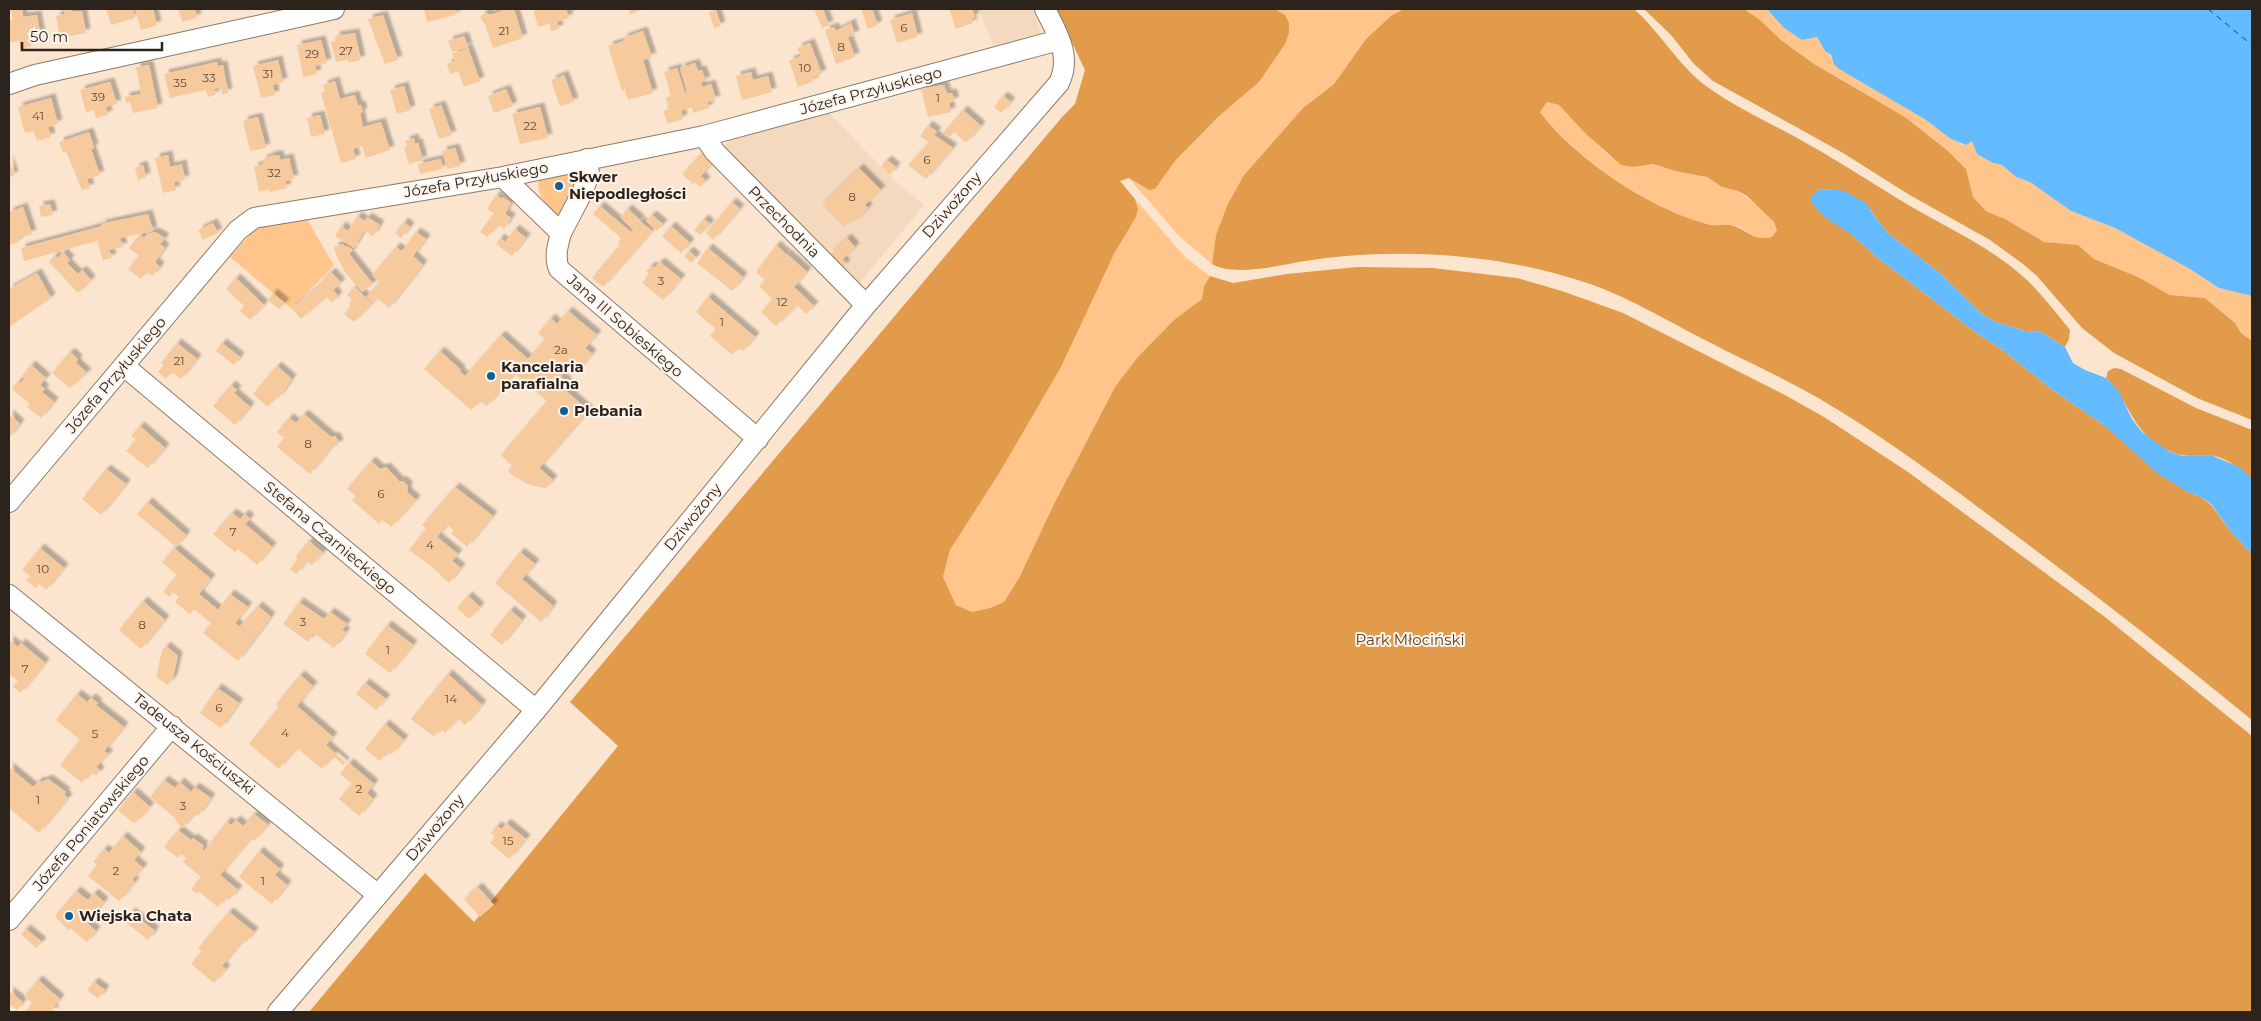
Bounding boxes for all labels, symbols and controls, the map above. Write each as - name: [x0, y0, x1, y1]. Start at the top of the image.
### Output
- scale bar: [22, 20, 162, 52]
- house number: 6: [900, 20, 908, 35]
- house number: 21: [498, 23, 510, 38]
- text: 50 m: [30, 27, 68, 46]
- house number: 8: [837, 39, 845, 54]
- house number: 27: [339, 43, 353, 58]
- house number: 29: [305, 46, 319, 61]
- house number: 10: [799, 60, 811, 75]
- street label: Józefa Przyłuskiego: [797, 62, 944, 119]
- house number: 31: [262, 66, 274, 81]
- house number: 33: [202, 70, 216, 85]
- house number: 35: [173, 75, 187, 90]
- house number: 39: [91, 89, 105, 104]
- house number: 1: [936, 90, 940, 105]
- house number: 41: [32, 108, 44, 123]
- house number: 22: [523, 118, 537, 133]
- house number: 6: [923, 152, 931, 167]
- street label: Józefa Przyłuskiego: [401, 157, 550, 202]
- house number: 32: [267, 165, 281, 180]
- place label: Skwer Niepodległości: [569, 167, 686, 203]
- street label: Dziwożony: [918, 167, 986, 242]
- marker: Skwer Niepodległości: [553, 180, 565, 192]
- street label: Przechodnia: [744, 182, 824, 262]
- house number: 8: [848, 189, 856, 204]
- street label: Jana III Sobieskiego: [563, 269, 687, 381]
- house number: 3: [658, 273, 665, 288]
- house number: 12: [776, 294, 788, 309]
- street label: Józefa Przyłuskiego: [61, 313, 170, 438]
- house number: 1: [720, 314, 724, 329]
- house number: 2a: [554, 342, 568, 357]
- house number: 21: [173, 353, 185, 368]
- place label: Kancelaria parafialna: [501, 357, 584, 393]
- marker: Kancelaria parafialna: [485, 370, 497, 382]
- place label: Plebania: [574, 401, 643, 420]
- marker: Plebania: [558, 405, 570, 417]
- house number: 8: [304, 436, 312, 451]
- street label: Stefana Czarnieckiego: [260, 477, 400, 599]
- street label: Dziwożony: [660, 478, 726, 554]
- house number: 6: [377, 486, 385, 501]
- house number: 7: [229, 524, 237, 539]
- house number: 4: [426, 537, 434, 552]
- house number: 10: [37, 561, 49, 576]
- house number: 3: [300, 614, 307, 629]
- house number: 8: [138, 617, 146, 632]
- park label: Park Młociński: [1356, 630, 1464, 649]
- house number: 1: [386, 642, 390, 657]
- house number: 7: [21, 661, 29, 676]
- street label: Tadeusza Kościuszki: [129, 689, 259, 799]
- house number: 14: [445, 691, 457, 706]
- house number: 6: [215, 700, 223, 715]
- house number: 4: [281, 725, 289, 740]
- house number: 5: [92, 726, 99, 741]
- street label: Józefa Poniatowskiego: [28, 751, 153, 895]
- house number: 2: [356, 781, 363, 796]
- street label: Dziwożony: [401, 790, 469, 865]
- house number: 1: [36, 792, 40, 807]
- house number: 3: [180, 798, 187, 813]
- house number: 15: [502, 833, 514, 848]
- house number: 2: [113, 863, 120, 878]
- house number: 1: [261, 873, 265, 888]
- place label: Wiejska Chata: [79, 906, 192, 925]
- marker: Wiejska Chata: [63, 910, 75, 922]

